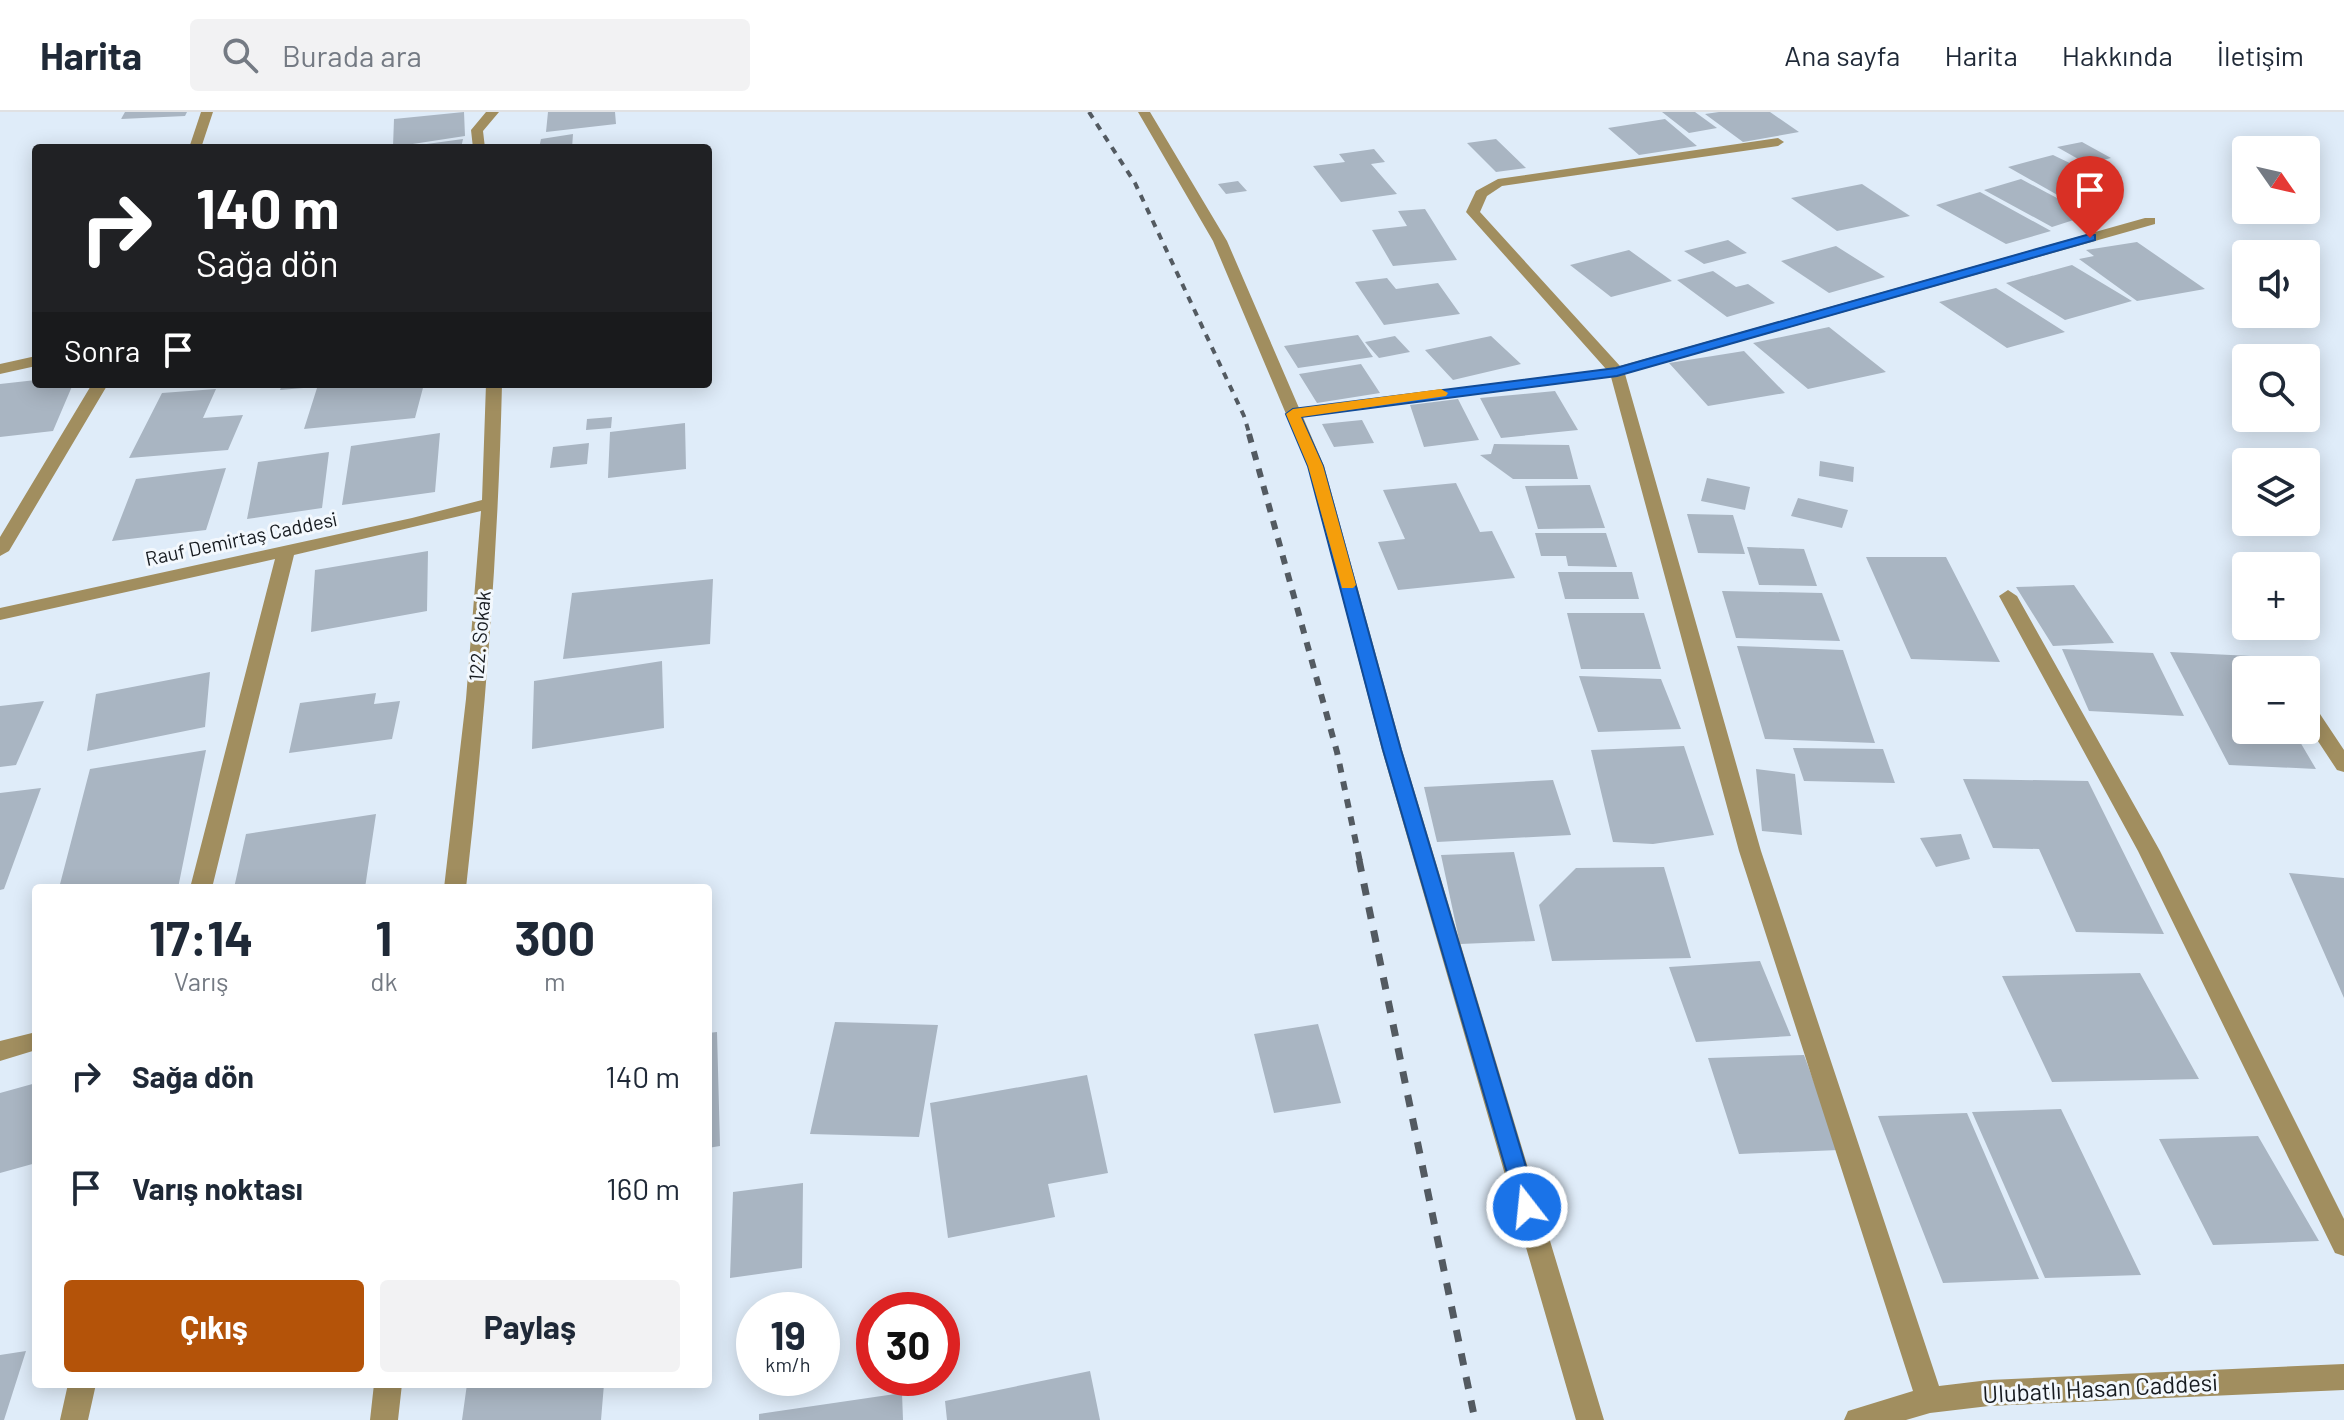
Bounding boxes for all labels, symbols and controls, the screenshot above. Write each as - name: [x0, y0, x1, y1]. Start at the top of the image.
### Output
- search box: [190, 19, 750, 91]
- text: Harita: [40, 32, 142, 78]
- icon: search: [218, 33, 262, 77]
- text: Burada ara: [282, 37, 422, 73]
- text: Ana sayfa: [1784, 38, 1900, 72]
- text: Harita: [1944, 38, 2018, 72]
- text: Hakkında: [2062, 38, 2173, 72]
- text: İletişim: [2217, 38, 2304, 72]
- north arrow: [2232, 136, 2320, 224]
- map controls: [2232, 136, 2320, 744]
- pin: [2056, 156, 2124, 238]
- icon: arrive: [2068, 168, 2112, 212]
- text: 140 m: [196, 173, 340, 240]
- icon: right: [64, 176, 168, 280]
- button: sound: [2232, 240, 2320, 328]
- text: Sağa dön: [196, 241, 339, 284]
- icon: arrive: [156, 328, 200, 372]
- text: Sonra: [64, 332, 140, 368]
- button: search: [2232, 344, 2320, 432]
- button: layers: [2232, 448, 2320, 536]
- street label: Rauf Demirtaş Caddesi: [143, 506, 339, 570]
- button: +: [2232, 552, 2320, 640]
- street label: 122. Sokak: [463, 590, 495, 682]
- button: −: [2232, 656, 2320, 744]
- text: 17:14: [149, 908, 253, 966]
- text: 1: [375, 908, 392, 966]
- text: 300: [514, 908, 595, 966]
- text: Varış: [174, 965, 229, 996]
- text: dk: [370, 965, 397, 996]
- text: m: [544, 965, 565, 996]
- icon: right: [64, 1054, 108, 1098]
- text: Sağa dön: [132, 1058, 254, 1094]
- text: 140 m: [605, 1058, 680, 1094]
- position arrow: [1485, 1165, 1569, 1249]
- icon: arrive: [64, 1166, 108, 1210]
- text: Varış noktası: [132, 1170, 303, 1206]
- text: 160 m: [606, 1170, 680, 1206]
- button: Çıkış: [64, 1280, 364, 1372]
- button: Paylaş: [380, 1280, 680, 1372]
- speed limit sign: 30: [856, 1292, 960, 1396]
- text: 19: [770, 1310, 806, 1358]
- text: km/h: [765, 1352, 811, 1376]
- street label: Ulubatlı Hasan Caddesi: [1982, 1367, 2218, 1408]

